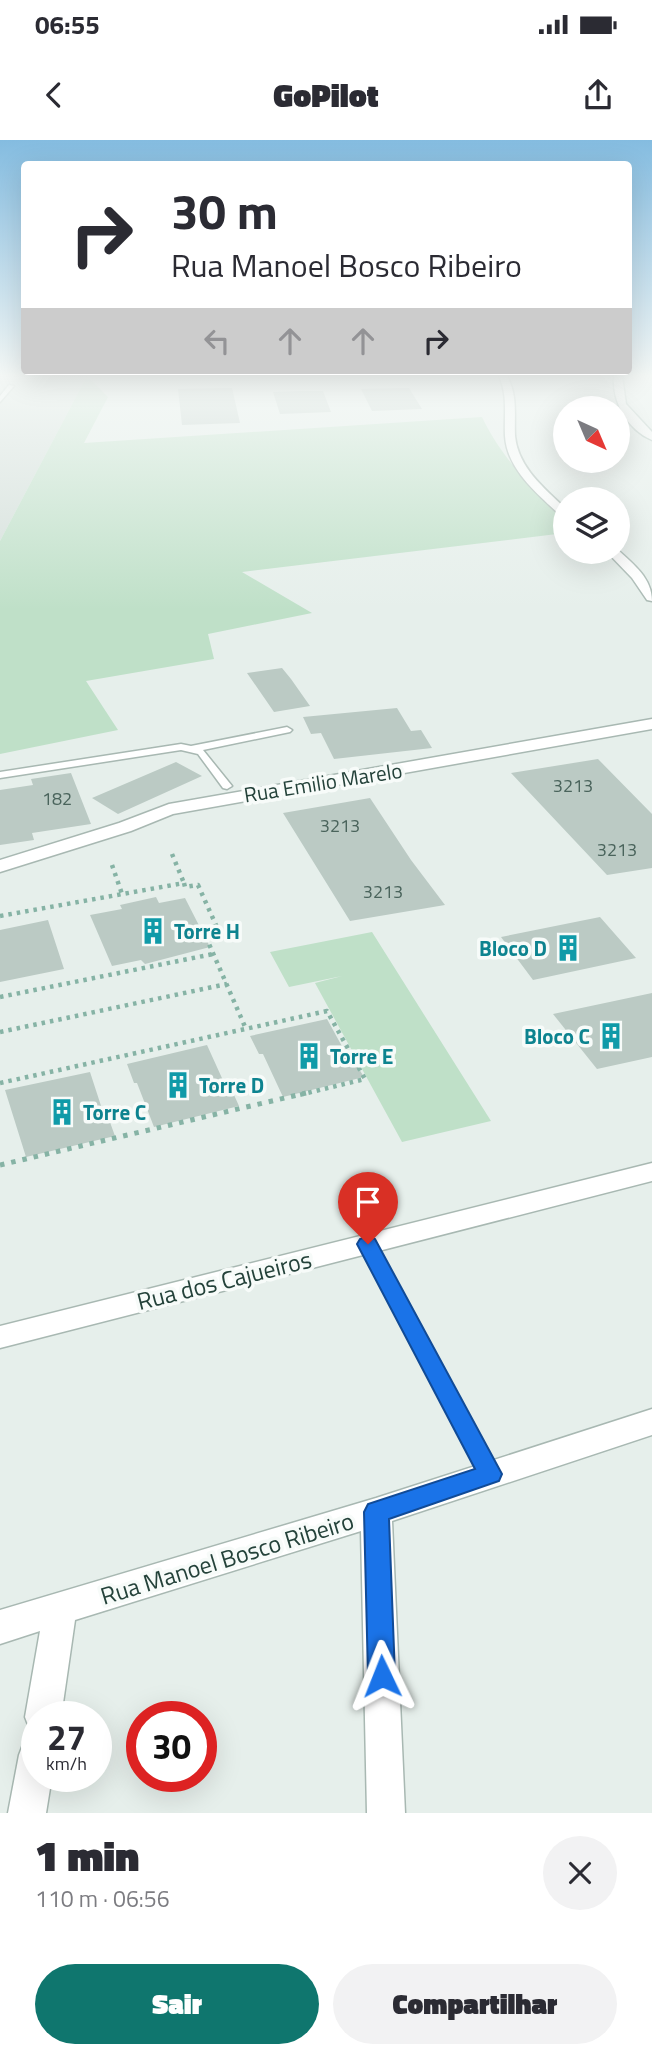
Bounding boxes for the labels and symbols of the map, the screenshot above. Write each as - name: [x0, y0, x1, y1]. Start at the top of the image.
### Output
- north arrow: [553, 396, 630, 472]
- street label: Rua Emilio Marelo: [242, 754, 404, 810]
- house number: 3213: [553, 772, 593, 799]
- house number: 182: [42, 785, 72, 812]
- house number: 3213: [320, 812, 360, 839]
- house number: 3213: [597, 836, 637, 863]
- house number: 3213: [363, 878, 403, 905]
- place label: Torre H: [174, 915, 240, 947]
- building icon: Torre H: [138, 916, 168, 946]
- place label: Bloco D: [479, 932, 547, 964]
- building icon: Bloco D: [553, 933, 583, 963]
- place label: Bloco C: [524, 1020, 590, 1052]
- building icon: Bloco C: [596, 1021, 626, 1051]
- place label: Torre E: [330, 1040, 393, 1072]
- building icon: Torre E: [294, 1041, 324, 1071]
- place label: Torre D: [199, 1069, 264, 1101]
- building icon: Torre D: [163, 1070, 193, 1100]
- place label: Torre C: [83, 1096, 146, 1128]
- building icon: Torre C: [47, 1097, 77, 1127]
- pin: [338, 1172, 398, 1244]
- street label: Rua dos Cajueiros: [133, 1241, 315, 1319]
- street label: Rua Manoel Bosco Ribeiro: [96, 1502, 358, 1614]
- position arrow: [345, 1639, 419, 1713]
- speed limit sign: 30: [126, 1701, 217, 1792]

